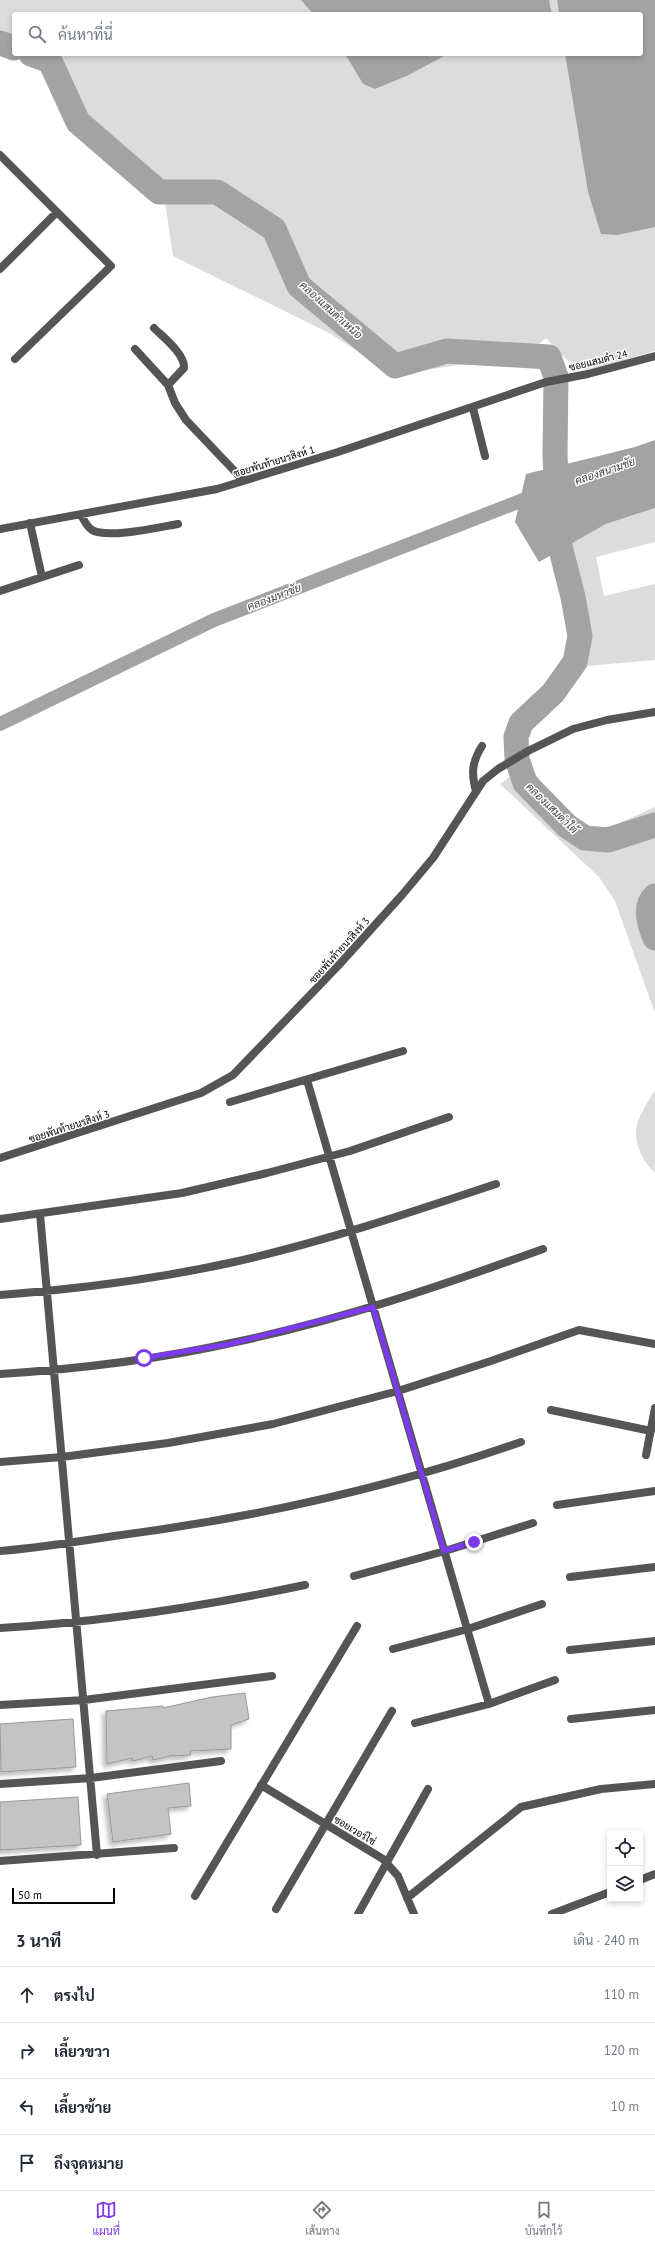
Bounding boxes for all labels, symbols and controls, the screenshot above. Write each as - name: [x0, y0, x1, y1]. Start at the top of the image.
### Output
- search box: [12, 12, 643, 56]
- icon: search: [26, 23, 48, 45]
- text: ค้นหาที่นี่: [58, 25, 113, 44]
- water label: คลองแสมดำเหนือ: [297, 277, 366, 342]
- street label: ซอยแสมดำ 24: [568, 347, 629, 374]
- street label: ซอยพันท้ายนรสิงห์ 1: [232, 442, 316, 480]
- water label: คลองสนามชัย: [573, 454, 638, 488]
- water label: คลองมหาชัย: [245, 580, 304, 614]
- water label: คลองแสมดำใต้: [523, 779, 583, 838]
- street label: ซอยพันท้ายนรสิงห์ 3: [306, 914, 372, 986]
- street label: ซอยพันท้ายนรสิงห์ 3: [27, 1106, 111, 1146]
- route start: [135, 1349, 153, 1367]
- route end: [465, 1533, 483, 1551]
- street label: ซอยเวอร์โซ่: [331, 1812, 379, 1848]
- map controls: [607, 1830, 643, 1902]
- button: locate: [607, 1830, 643, 1866]
- button: layers: [607, 1866, 643, 1902]
- scale bar: [12, 1886, 115, 1905]
- text: 50 m: [18, 1888, 42, 1902]
- text: 3 นาที: [16, 1930, 61, 1952]
- text: เดิน · 240 m: [573, 1932, 639, 1949]
- icon: ahead: [16, 1984, 38, 2006]
- text: ตรงไป: [54, 1986, 95, 2005]
- text: 110 m: [604, 1986, 639, 2003]
- icon: right: [16, 2040, 38, 2062]
- text: เลี้ยวขวา: [54, 2042, 110, 2061]
- text: 120 m: [604, 2042, 639, 2059]
- icon: left: [16, 2096, 38, 2118]
- text: เลี้ยวซ้าย: [54, 2098, 111, 2117]
- text: 10 m: [611, 2098, 639, 2115]
- icon: arrive: [16, 2152, 38, 2174]
- text: ถึงจุดหมาย: [54, 2154, 124, 2173]
- tab: แผนที่: [93, 2199, 120, 2238]
- tab: เส้นทาง: [305, 2199, 340, 2238]
- tab: บันทึกไว้: [525, 2199, 562, 2238]

